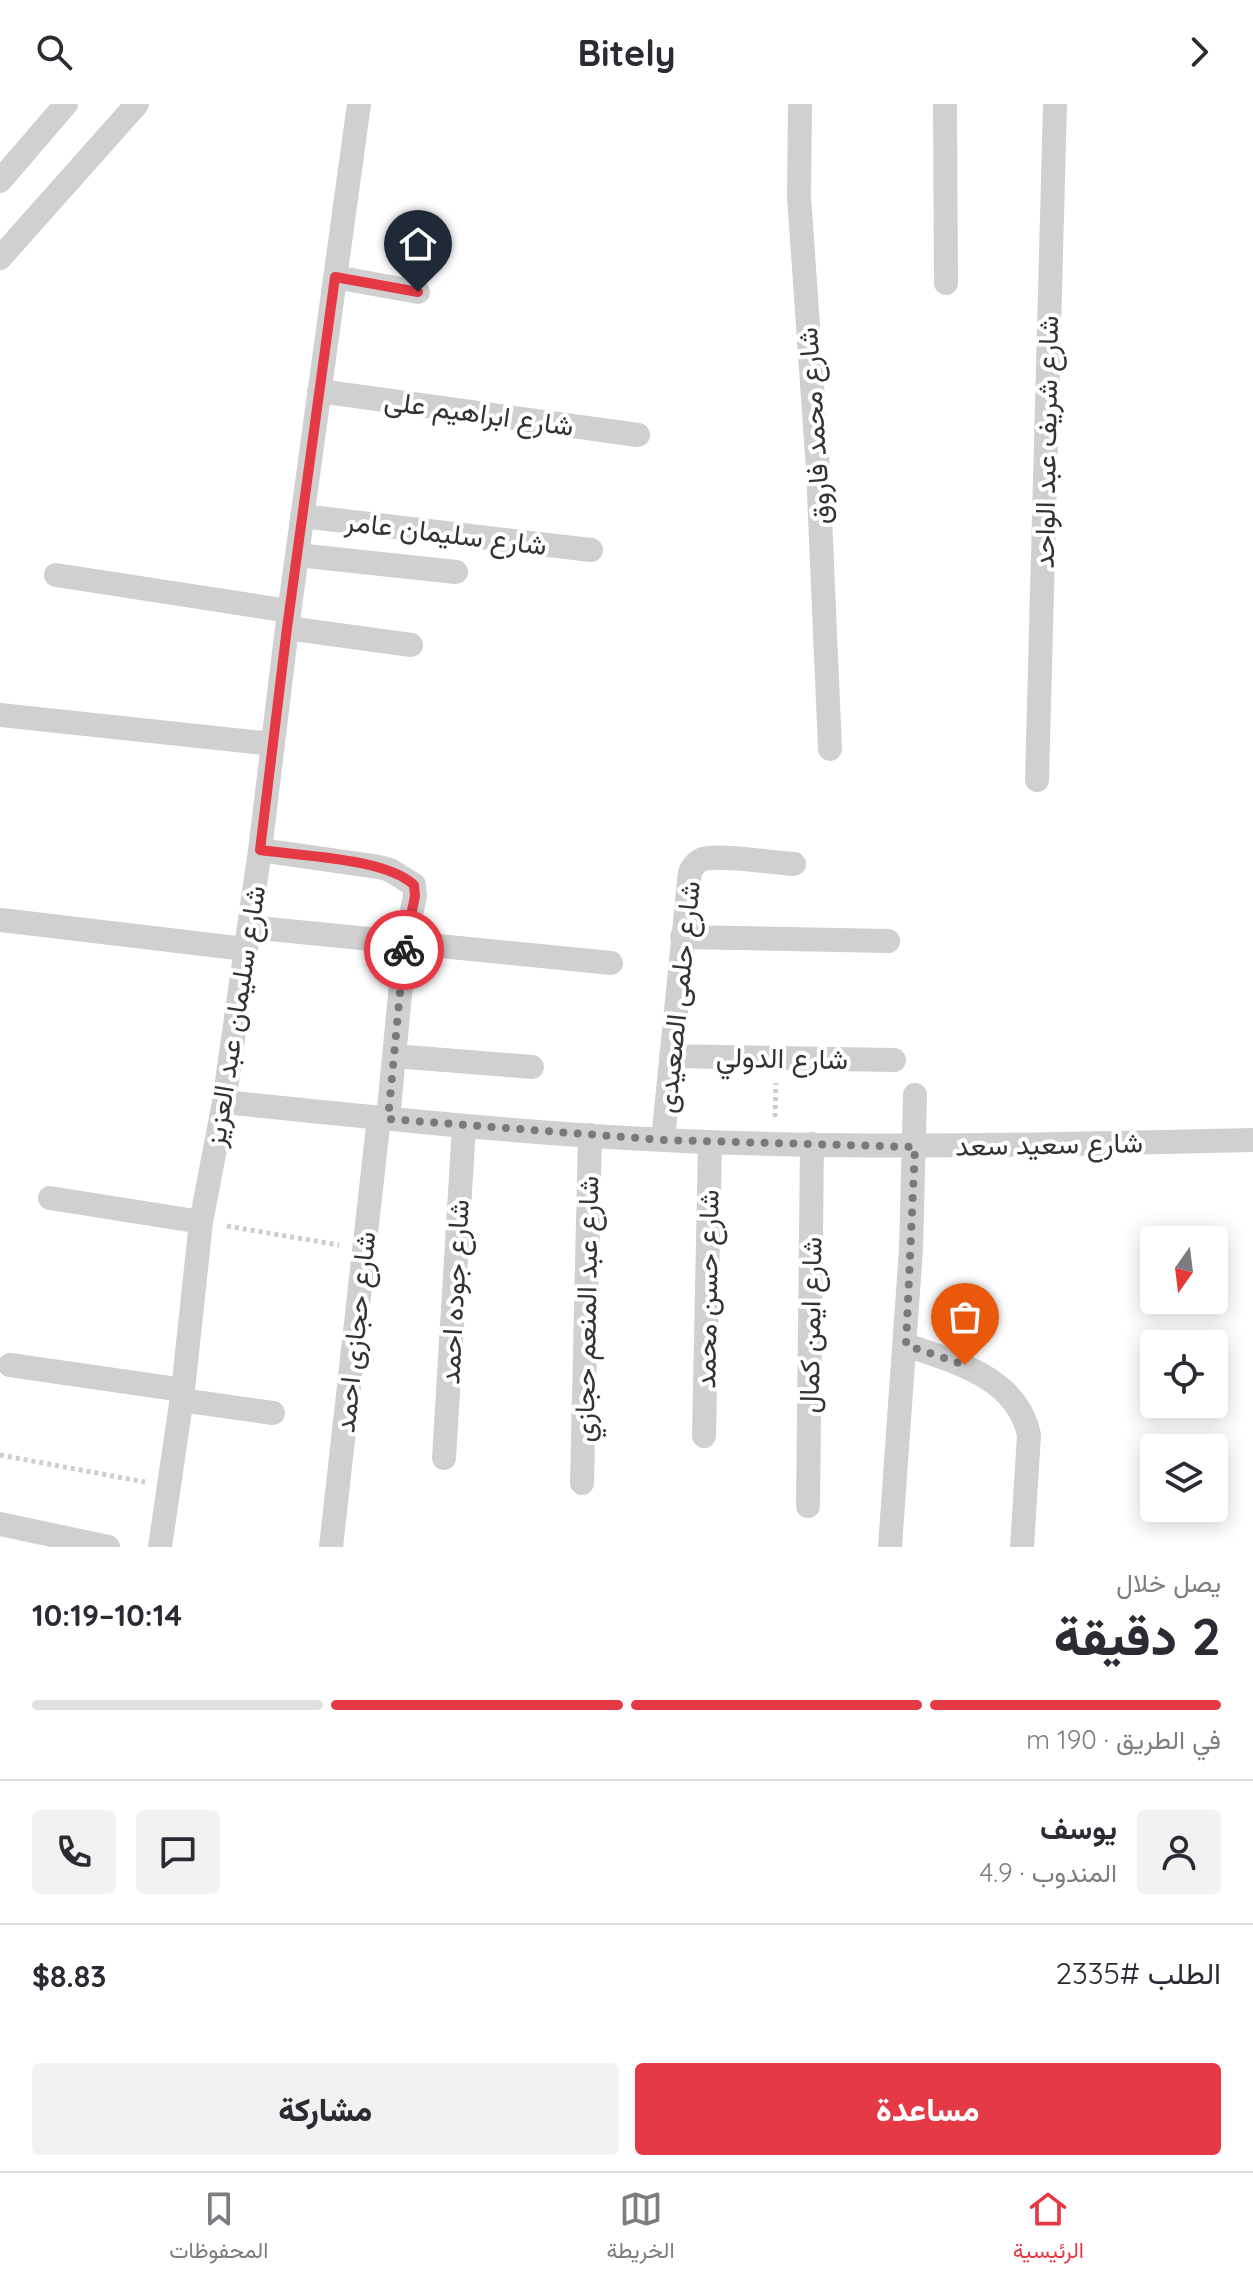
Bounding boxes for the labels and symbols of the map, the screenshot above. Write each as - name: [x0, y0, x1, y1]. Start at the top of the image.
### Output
- pin: [384, 210, 452, 292]
- street label: شارع شريف عبد الواحد: [1026, 315, 1067, 569]
- street label: شارع محمد فاروق: [789, 326, 840, 526]
- street label: شارع ابراهيم على: [382, 382, 576, 445]
- street label: شارع سليمان عامر: [342, 503, 549, 564]
- street label: شارع حلمى الصعيدى: [648, 879, 709, 1115]
- street label: شارع سليمان عبد العزيز: [196, 883, 274, 1150]
- courier: [364, 910, 444, 990]
- street label: شارع الدولي: [716, 1039, 848, 1082]
- street label: شارع سعيد سعد: [955, 1124, 1143, 1165]
- street label: شارع عبد المنعم حجازي: [566, 1175, 611, 1443]
- street label: شارع حسن محمد: [687, 1189, 728, 1389]
- street label: شارع جوده احمد: [431, 1198, 478, 1386]
- north arrow: [1140, 1226, 1228, 1314]
- street label: شارع حجازى احمد: [327, 1230, 384, 1435]
- street label: شارع ايمن كمال: [790, 1236, 831, 1414]
- pin: [931, 1283, 999, 1365]

